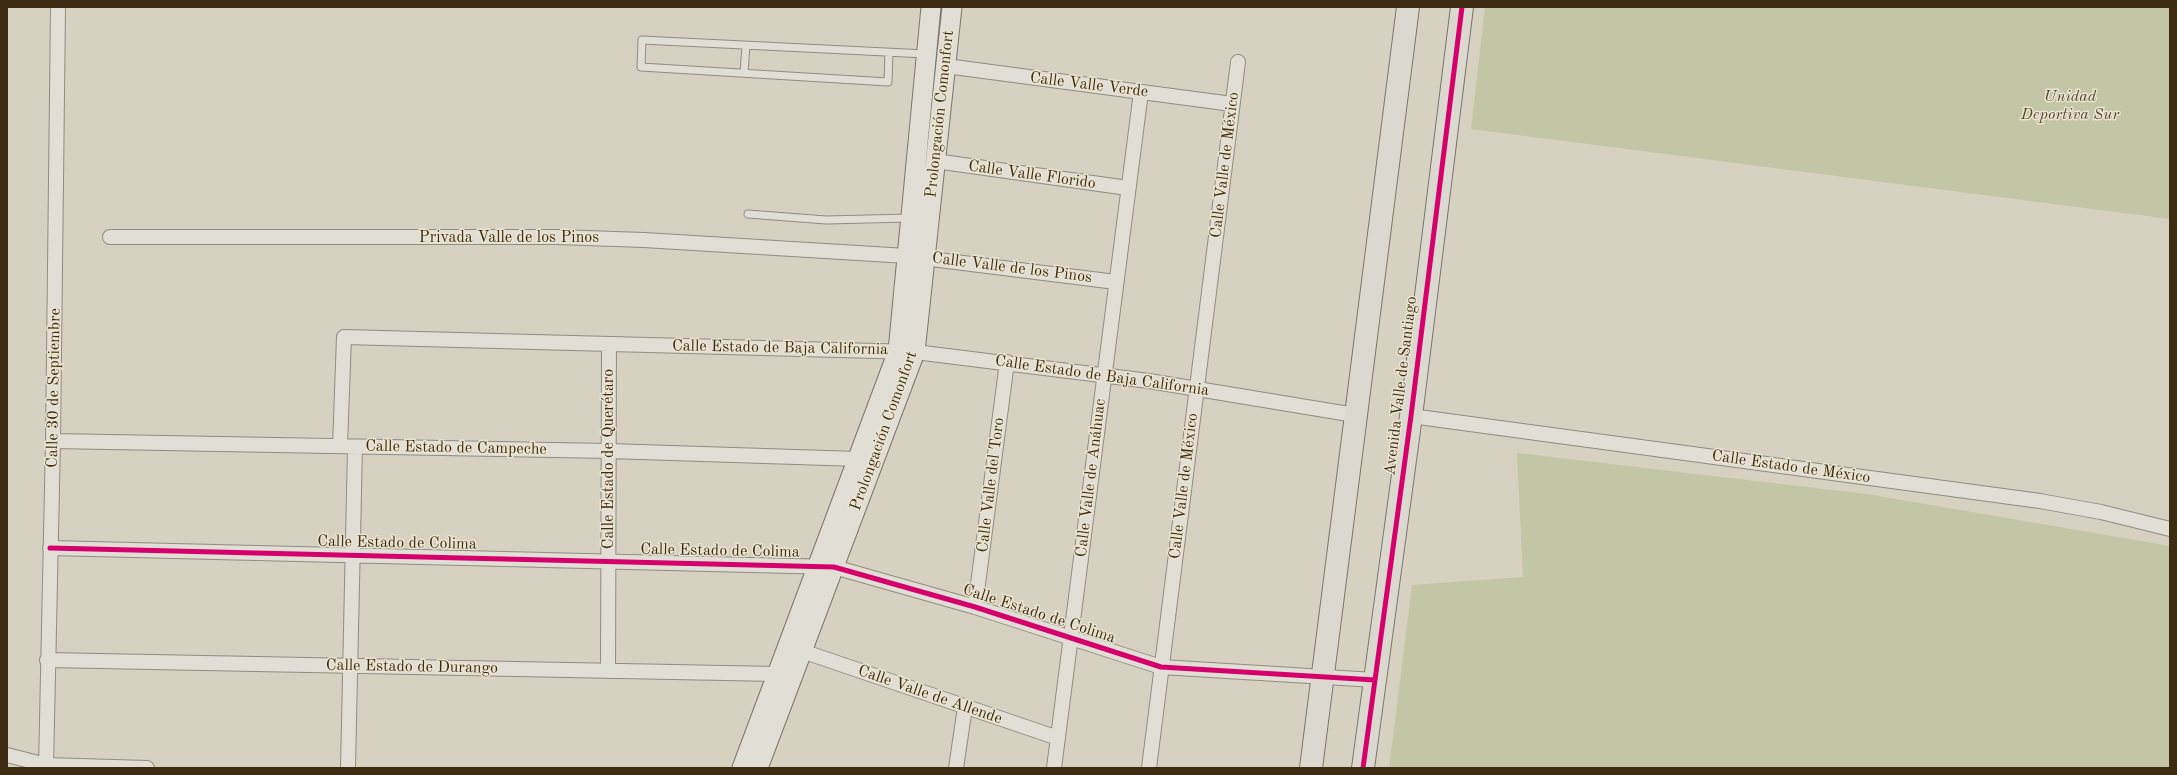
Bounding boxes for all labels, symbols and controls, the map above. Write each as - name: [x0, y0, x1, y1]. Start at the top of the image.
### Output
- street label: Prolongación Comonfort: [922, 29, 958, 199]
- street label: Calle Valle Verde: [1029, 68, 1149, 102]
- park label: Unidad Deportiva Sur: [2021, 87, 2119, 125]
- street label: Calle Valle de México: [1207, 91, 1243, 239]
- street label: Calle Valle Florido: [967, 157, 1097, 193]
- street label: Privada Valle de los Pinos: [419, 228, 599, 248]
- street label: Calle Valle de los Pinos: [931, 249, 1093, 287]
- street label: Avenida Valle de Santiago: [1380, 295, 1422, 477]
- street label: Calle 30 de Septiembre: [43, 308, 65, 468]
- street label: Calle Estado de Baja California: [672, 337, 888, 359]
- street label: Prolongación Comonfort: [846, 349, 922, 513]
- street label: Calle Estado de Baja California: [994, 351, 1210, 401]
- street label: Calle Estado de Querétaro: [599, 369, 619, 549]
- street label: Calle Valle de Anáhuac: [1072, 398, 1110, 558]
- street label: Calle Valle de México: [1166, 412, 1202, 560]
- street label: Calle Valle del Toro: [973, 416, 1009, 554]
- street label: Calle Estado de Campeche: [365, 437, 547, 459]
- street label: Calle Estado de México: [1711, 446, 1871, 488]
- street label: Calle Estado de Colima: [317, 532, 477, 554]
- street label: Calle Estado de Colima: [640, 540, 800, 562]
- street label: Calle Estado de Colima: [960, 580, 1118, 648]
- street label: Calle Estado de Durango: [326, 656, 498, 678]
- street label: Calle Valle de Allende: [855, 661, 1005, 729]

